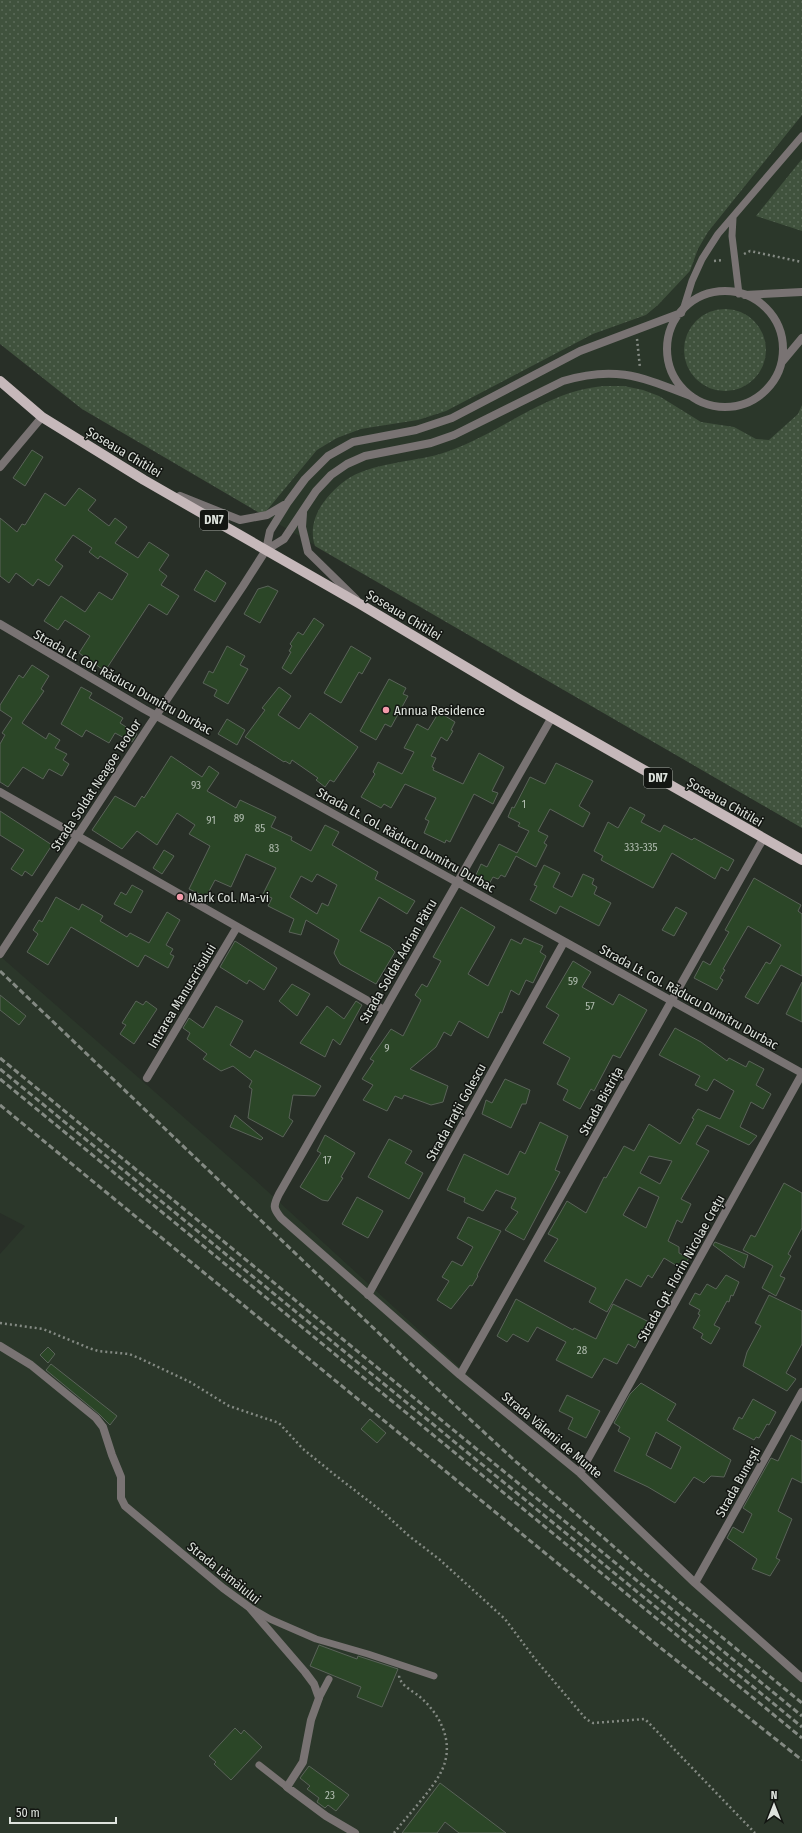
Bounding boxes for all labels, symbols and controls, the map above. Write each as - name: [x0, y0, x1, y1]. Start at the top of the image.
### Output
- street label: Șoseaua Chitilei: [83, 424, 164, 481]
- road number: DN7: [200, 510, 228, 530]
- street label: Șoseaua Chitilei: [363, 587, 444, 644]
- street label: Strada Lt. Col. Răducu Dumitru Durbac: [31, 626, 215, 738]
- place label: Annua Residence: [394, 703, 485, 718]
- marker: Annua Residence: [381, 705, 391, 715]
- street label: Strada Soldat Neagoe Teodor: [48, 716, 145, 854]
- road number: DN7: [644, 768, 672, 788]
- street label: Șoseaua Chitilei: [684, 774, 766, 831]
- house number: 93: [191, 779, 201, 792]
- street label: Strada Lt. Col. Răducu Dumitru Durbac: [314, 784, 498, 896]
- house number: 1: [522, 798, 526, 811]
- house number: 89: [234, 812, 244, 825]
- house number: 91: [206, 814, 216, 827]
- house number: 85: [255, 822, 265, 835]
- house number: 333-335: [624, 841, 658, 854]
- house number: 83: [269, 842, 279, 855]
- place label: Mark Col. Ma-vi: [188, 890, 269, 905]
- marker: Mark Col. Ma-vi: [175, 892, 185, 902]
- street label: Strada Soldat Adrian Pătru: [356, 896, 440, 1026]
- street label: Intrarea Manuscrisului: [145, 941, 219, 1051]
- street label: Strada Lt. Col. Răducu Dumitru Durbac: [597, 941, 781, 1053]
- house number: 59: [568, 975, 578, 988]
- house number: 57: [585, 1000, 595, 1013]
- house number: 9: [384, 1042, 390, 1055]
- street label: Strada Frații Golescu: [423, 1061, 490, 1164]
- street label: Strada Bistrița: [576, 1064, 627, 1138]
- house number: 17: [323, 1154, 332, 1167]
- street label: Strada Cpt. Florin Nicolae Crețu: [634, 1192, 728, 1344]
- house number: 28: [577, 1344, 588, 1357]
- street label: Strada Vălenii de Munte: [499, 1389, 605, 1481]
- street label: Strada Bunești: [713, 1444, 764, 1520]
- street label: Strada Lămâiului: [184, 1539, 264, 1607]
- north arrow: [754, 1785, 794, 1825]
- house number: 23: [325, 1789, 335, 1802]
- text: N: [771, 1789, 777, 1802]
- scale bar: [10, 1799, 116, 1825]
- text: 50 m: [16, 1806, 40, 1820]

